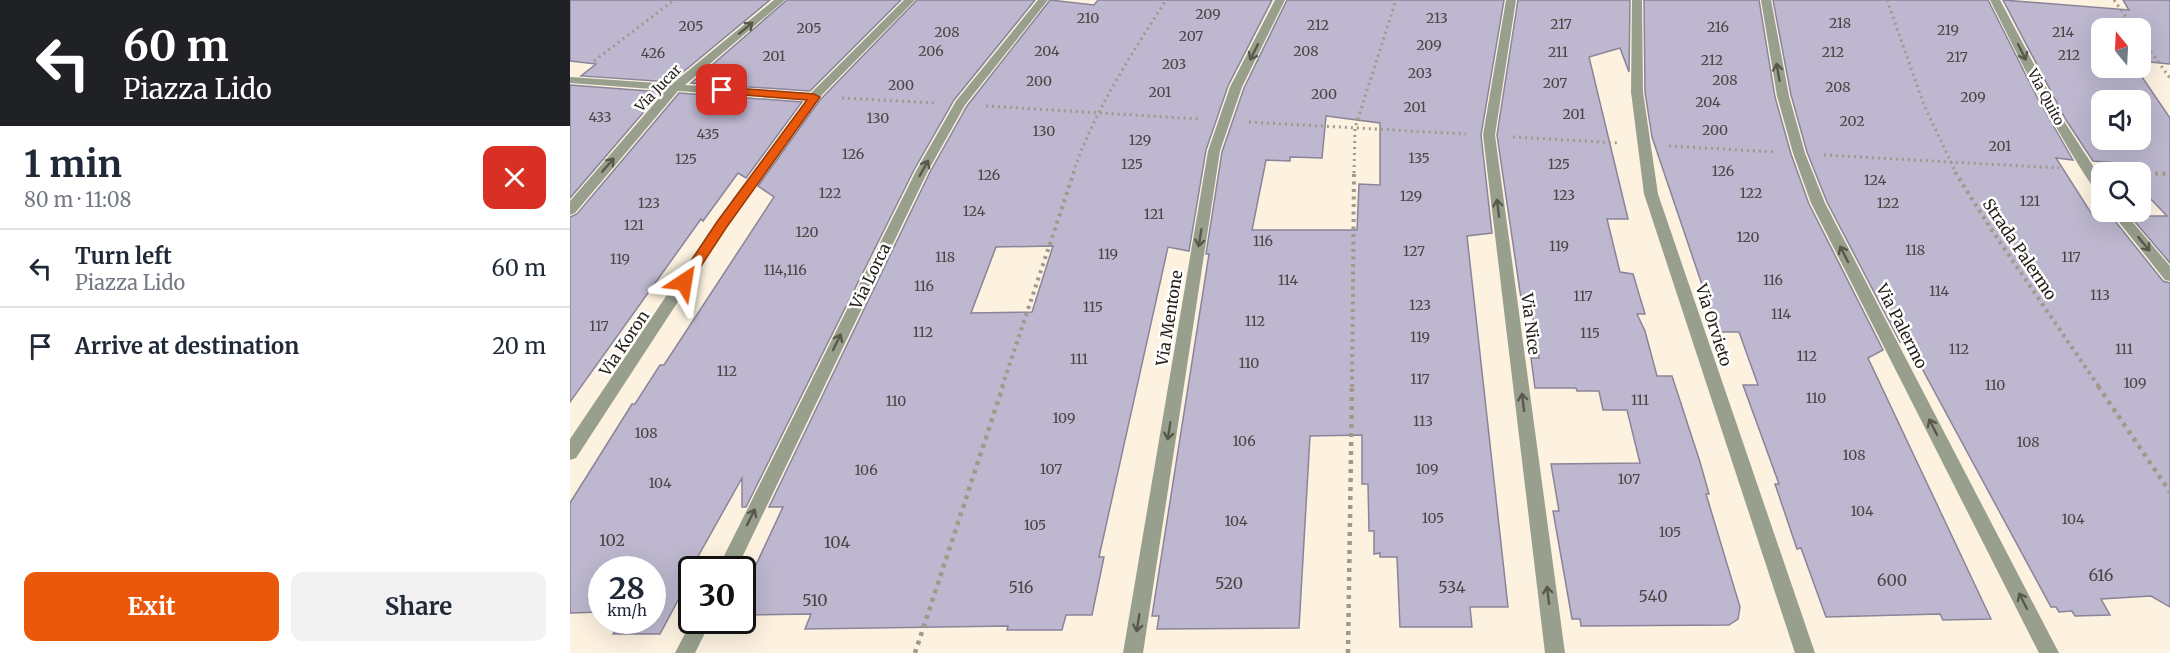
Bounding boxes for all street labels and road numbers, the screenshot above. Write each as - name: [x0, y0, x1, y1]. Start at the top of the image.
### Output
- street label: Via Jucar: [630, 61, 685, 116]
- street label: Via Quito: [2023, 65, 2068, 128]
- street label: Strada Palermo: [1979, 195, 2061, 303]
- street label: Via Lorca: [845, 239, 895, 313]
- street label: Via Mentone: [1151, 269, 1186, 368]
- street label: Via Palermo: [1872, 279, 1932, 372]
- street label: Via Orvieto: [1691, 280, 1737, 369]
- street label: Via Nice: [1517, 291, 1545, 356]
- street label: Via Koron: [594, 306, 654, 381]

